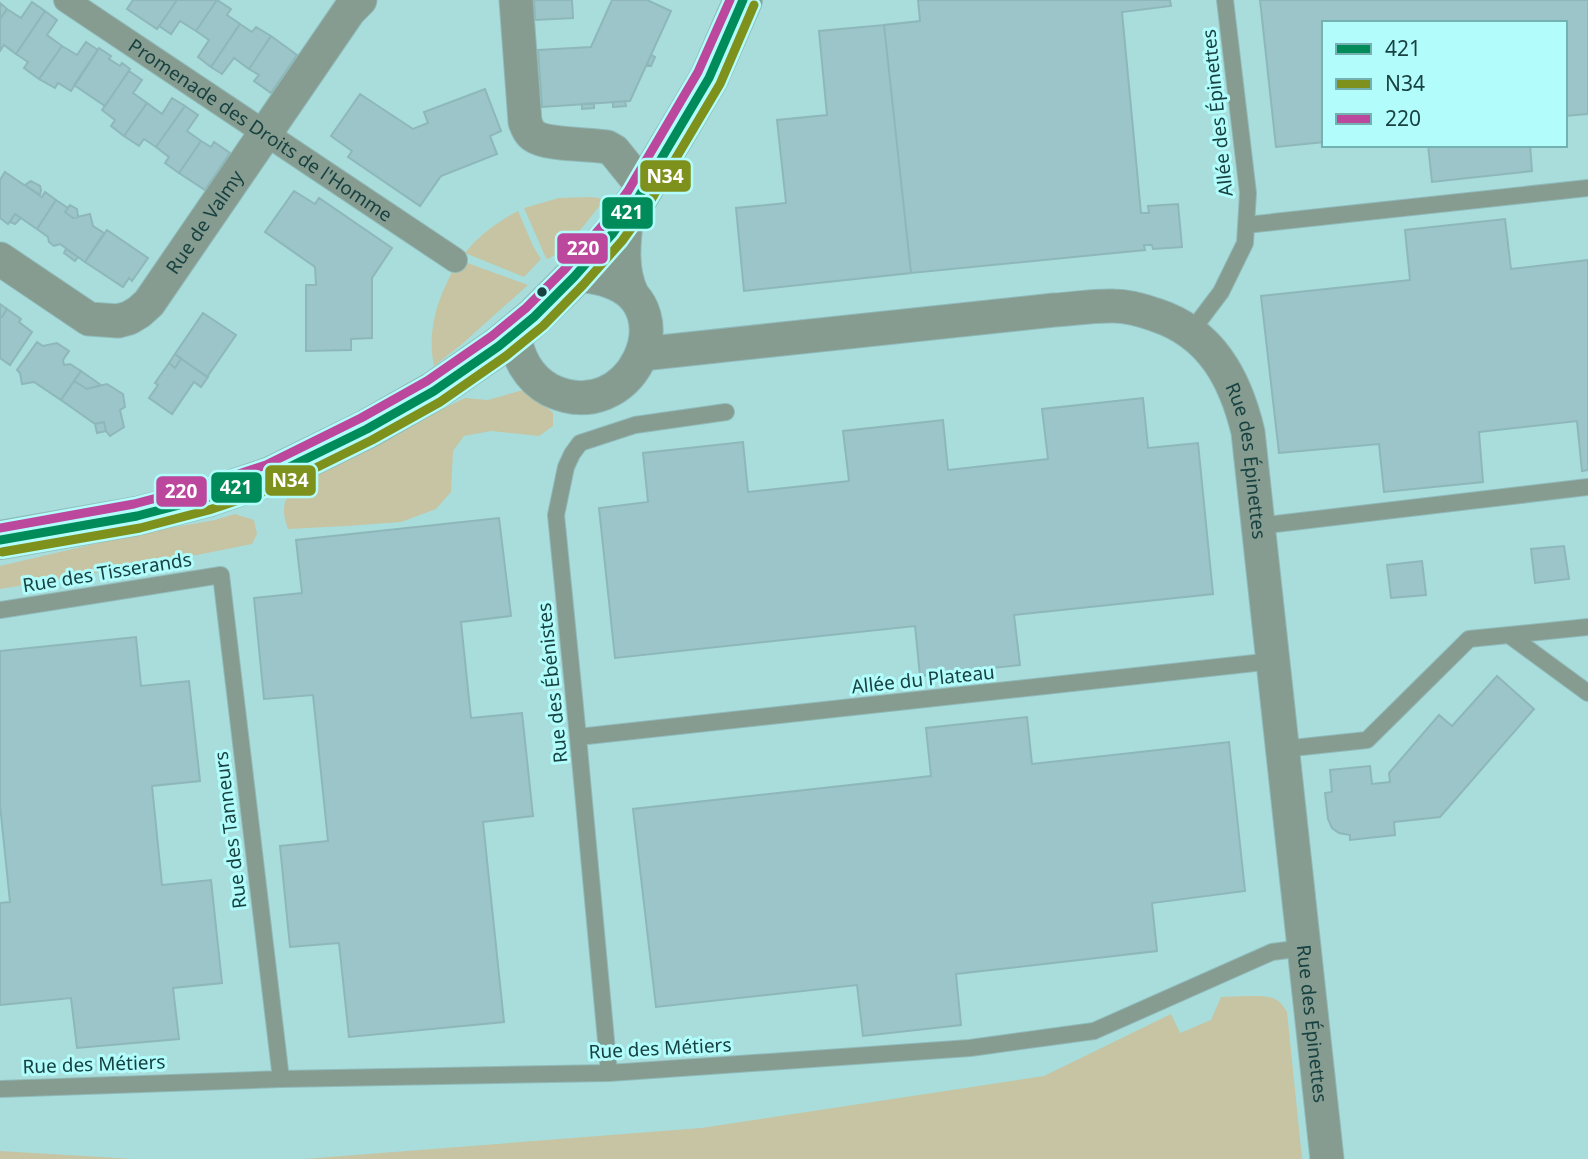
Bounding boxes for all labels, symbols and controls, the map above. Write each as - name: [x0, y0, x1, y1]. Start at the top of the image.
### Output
- legend: [1322, 21, 1567, 147]
- street label: Allée des Épinettes: [1195, 28, 1239, 198]
- street label: Promenade des Droits de l'Homme: [124, 32, 398, 228]
- text: 421: [1385, 34, 1421, 62]
- text: N34: [1385, 69, 1425, 97]
- text: 220: [1385, 104, 1421, 132]
- line badge: N34: [639, 159, 692, 193]
- text: N34: [646, 163, 684, 189]
- street label: Rue de Valmy: [160, 165, 249, 279]
- line badge: 421: [601, 196, 654, 230]
- text: 421: [611, 199, 643, 225]
- line badge: 220: [556, 232, 609, 265]
- text: 220: [567, 235, 599, 261]
- unlabelled marker: [535, 285, 549, 299]
- street label: Rue des Épinettes: [1220, 378, 1273, 540]
- line badge: N34: [264, 464, 317, 497]
- text: N34: [271, 467, 309, 493]
- line badge: 421: [210, 471, 263, 504]
- text: 421: [220, 474, 252, 500]
- line badge: 220: [155, 475, 208, 508]
- text: 220: [165, 478, 197, 504]
- street label: Rue des Tisserands: [21, 546, 193, 598]
- street label: Rue des Ébénistes: [531, 602, 573, 764]
- street label: Allée du Plateau: [850, 659, 996, 699]
- street label: Rue des Tanneurs: [207, 750, 253, 910]
- street label: Rue des Épinettes: [1291, 943, 1334, 1104]
- street label: Rue des Métiers: [588, 1031, 732, 1065]
- street label: Rue des Métiers: [22, 1049, 166, 1079]

